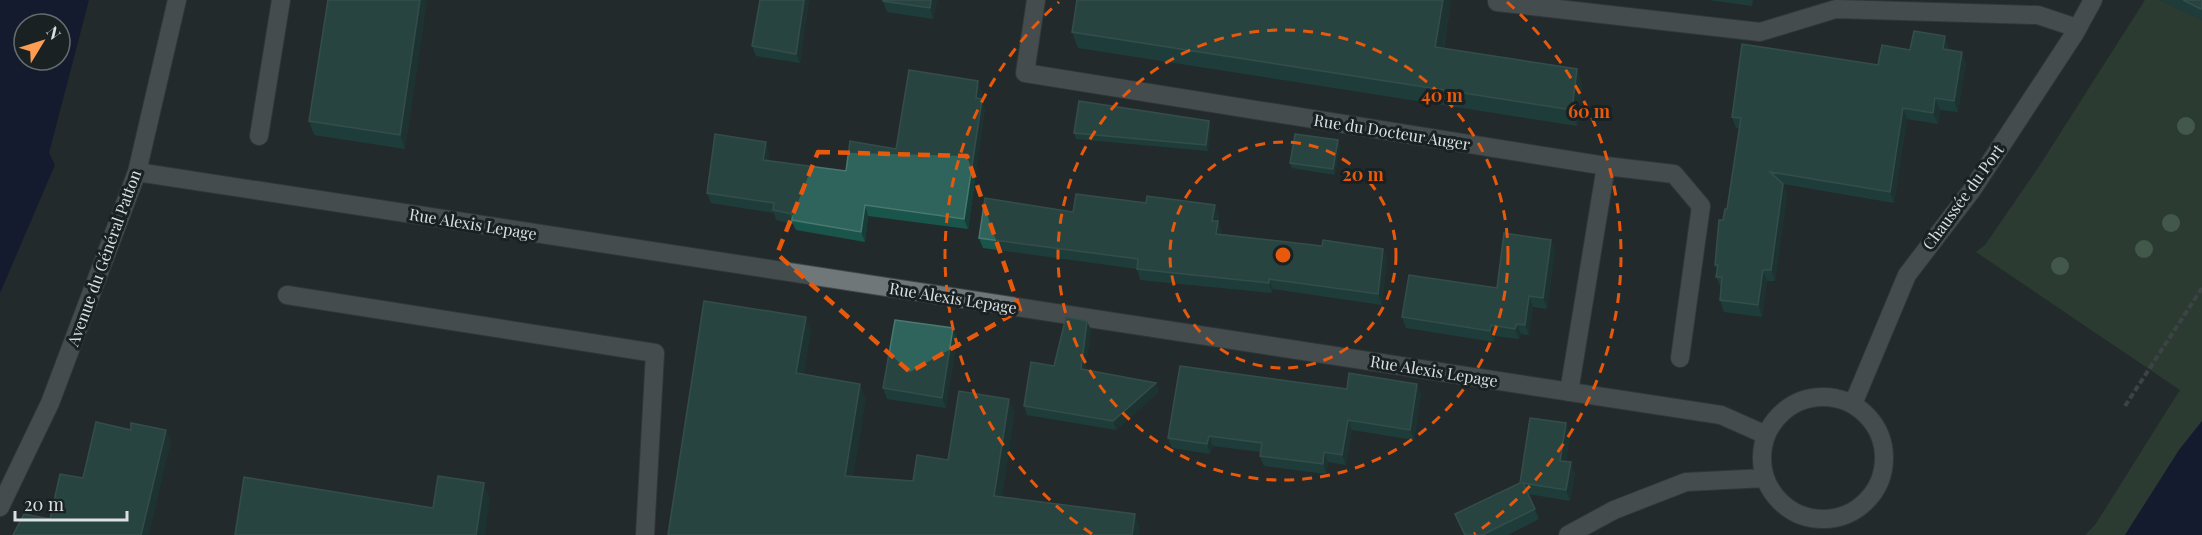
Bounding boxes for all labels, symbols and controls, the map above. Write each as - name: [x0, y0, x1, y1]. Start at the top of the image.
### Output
- north arrow: [12, 12, 72, 72]
- text: N: [42, 21, 66, 44]
- text: 40 m: [1421, 83, 1464, 107]
- text: 60 m: [1568, 99, 1611, 123]
- street label: Rue du Docteur Auger: [1312, 109, 1472, 154]
- street label: Chaussée du Port: [1917, 140, 2008, 254]
- text: 20 m: [1342, 162, 1384, 186]
- street label: Avenue du Général Patton: [61, 166, 145, 350]
- street label: Rue Alexis Lepage: [408, 203, 538, 244]
- centre of rings: [1273, 245, 1293, 265]
- street label: Rue Alexis Lepage: [888, 277, 1018, 318]
- street label: Rue Alexis Lepage: [1369, 350, 1499, 391]
- scale bar: [15, 484, 128, 522]
- text: 20 m: [24, 492, 64, 516]

